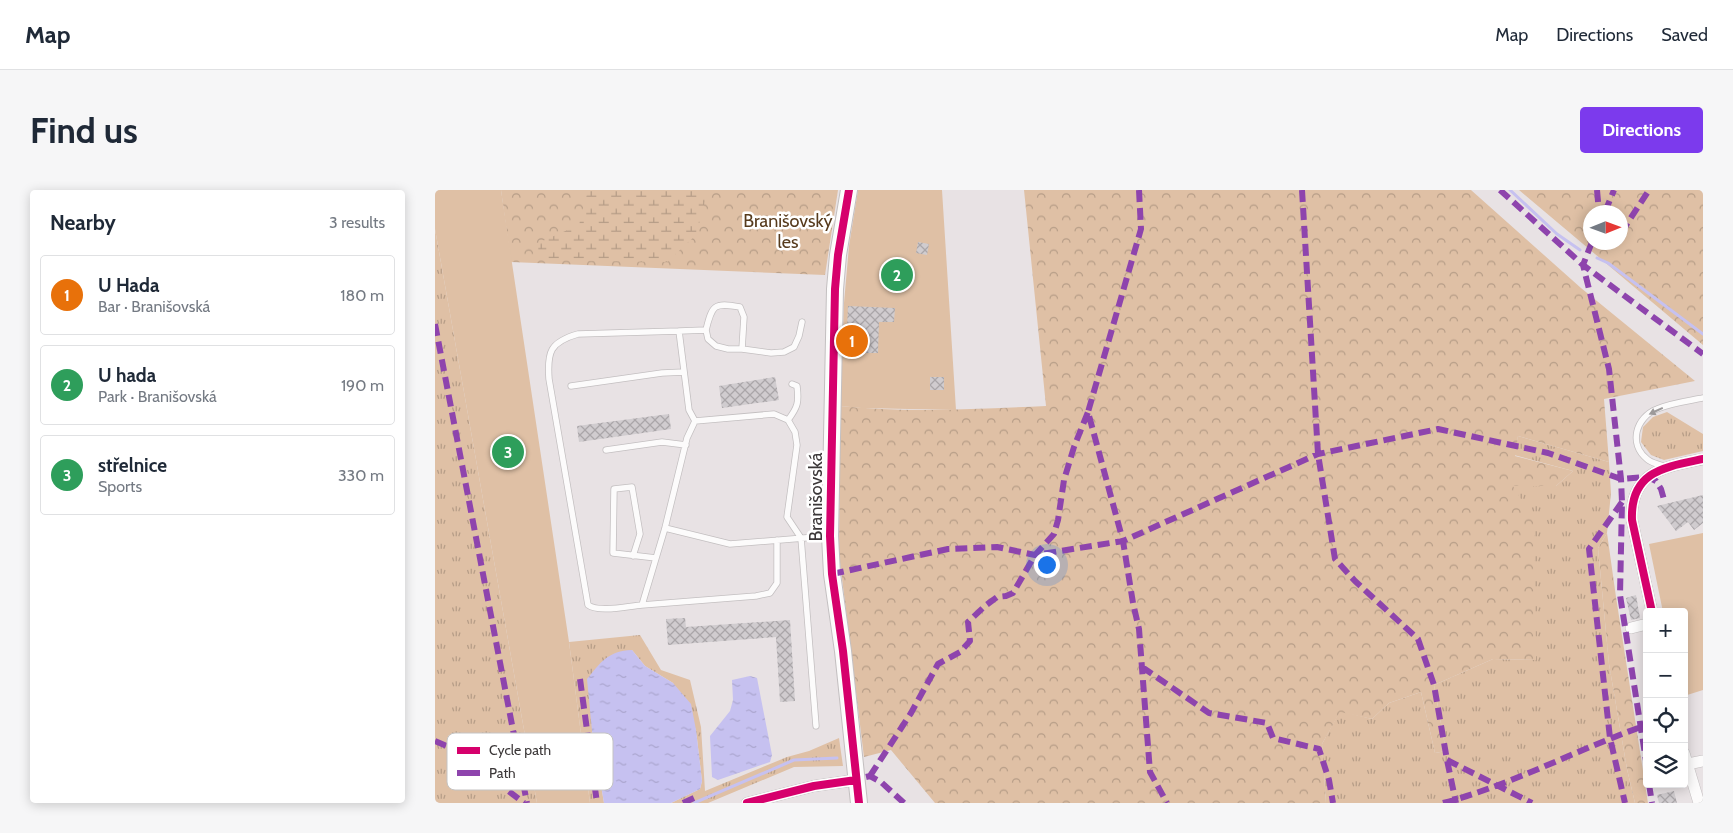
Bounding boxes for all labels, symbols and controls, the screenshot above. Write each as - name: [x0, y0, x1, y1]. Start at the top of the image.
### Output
- text: Map: [25, 20, 71, 49]
- text: Map: [1495, 24, 1528, 46]
- text: Directions: [1556, 24, 1633, 46]
- text: Saved: [1661, 24, 1708, 46]
- button: Directions: [1580, 107, 1703, 153]
- text: Find us: [30, 109, 138, 152]
- north arrow: [1583, 205, 1628, 250]
- text: Nearby: [50, 210, 116, 235]
- park label: Branišovský les: [743, 210, 833, 253]
- text: 3 results: [329, 213, 385, 232]
- pin: 2: [881, 256, 913, 294]
- text: U Hada: [98, 274, 159, 297]
- text: 1: [64, 286, 70, 305]
- text: 180 m: [340, 286, 384, 305]
- text: Bar · Branišovská: [98, 297, 210, 316]
- pin: 1: [836, 322, 868, 360]
- text: U hada: [98, 364, 156, 387]
- text: 2: [63, 376, 71, 395]
- text: 190 m: [341, 376, 384, 395]
- text: Park · Branišovská: [98, 387, 217, 406]
- one-way arrow: [1649, 406, 1664, 415]
- pin: 3: [492, 433, 524, 471]
- street label: Branišovská: [805, 452, 827, 541]
- text: střelnice: [98, 454, 167, 477]
- text: 3: [63, 466, 71, 485]
- text: 330 m: [338, 466, 384, 485]
- text: Sports: [98, 477, 142, 496]
- your location: [1034, 552, 1060, 578]
- map controls: [1643, 608, 1688, 788]
- button: +: [1643, 608, 1688, 653]
- button: −: [1643, 653, 1688, 698]
- button: locate: [1643, 698, 1688, 743]
- legend: [447, 733, 613, 790]
- text: Cycle path: [489, 741, 551, 759]
- button: layers: [1643, 743, 1688, 788]
- text: Path: [489, 764, 516, 782]

